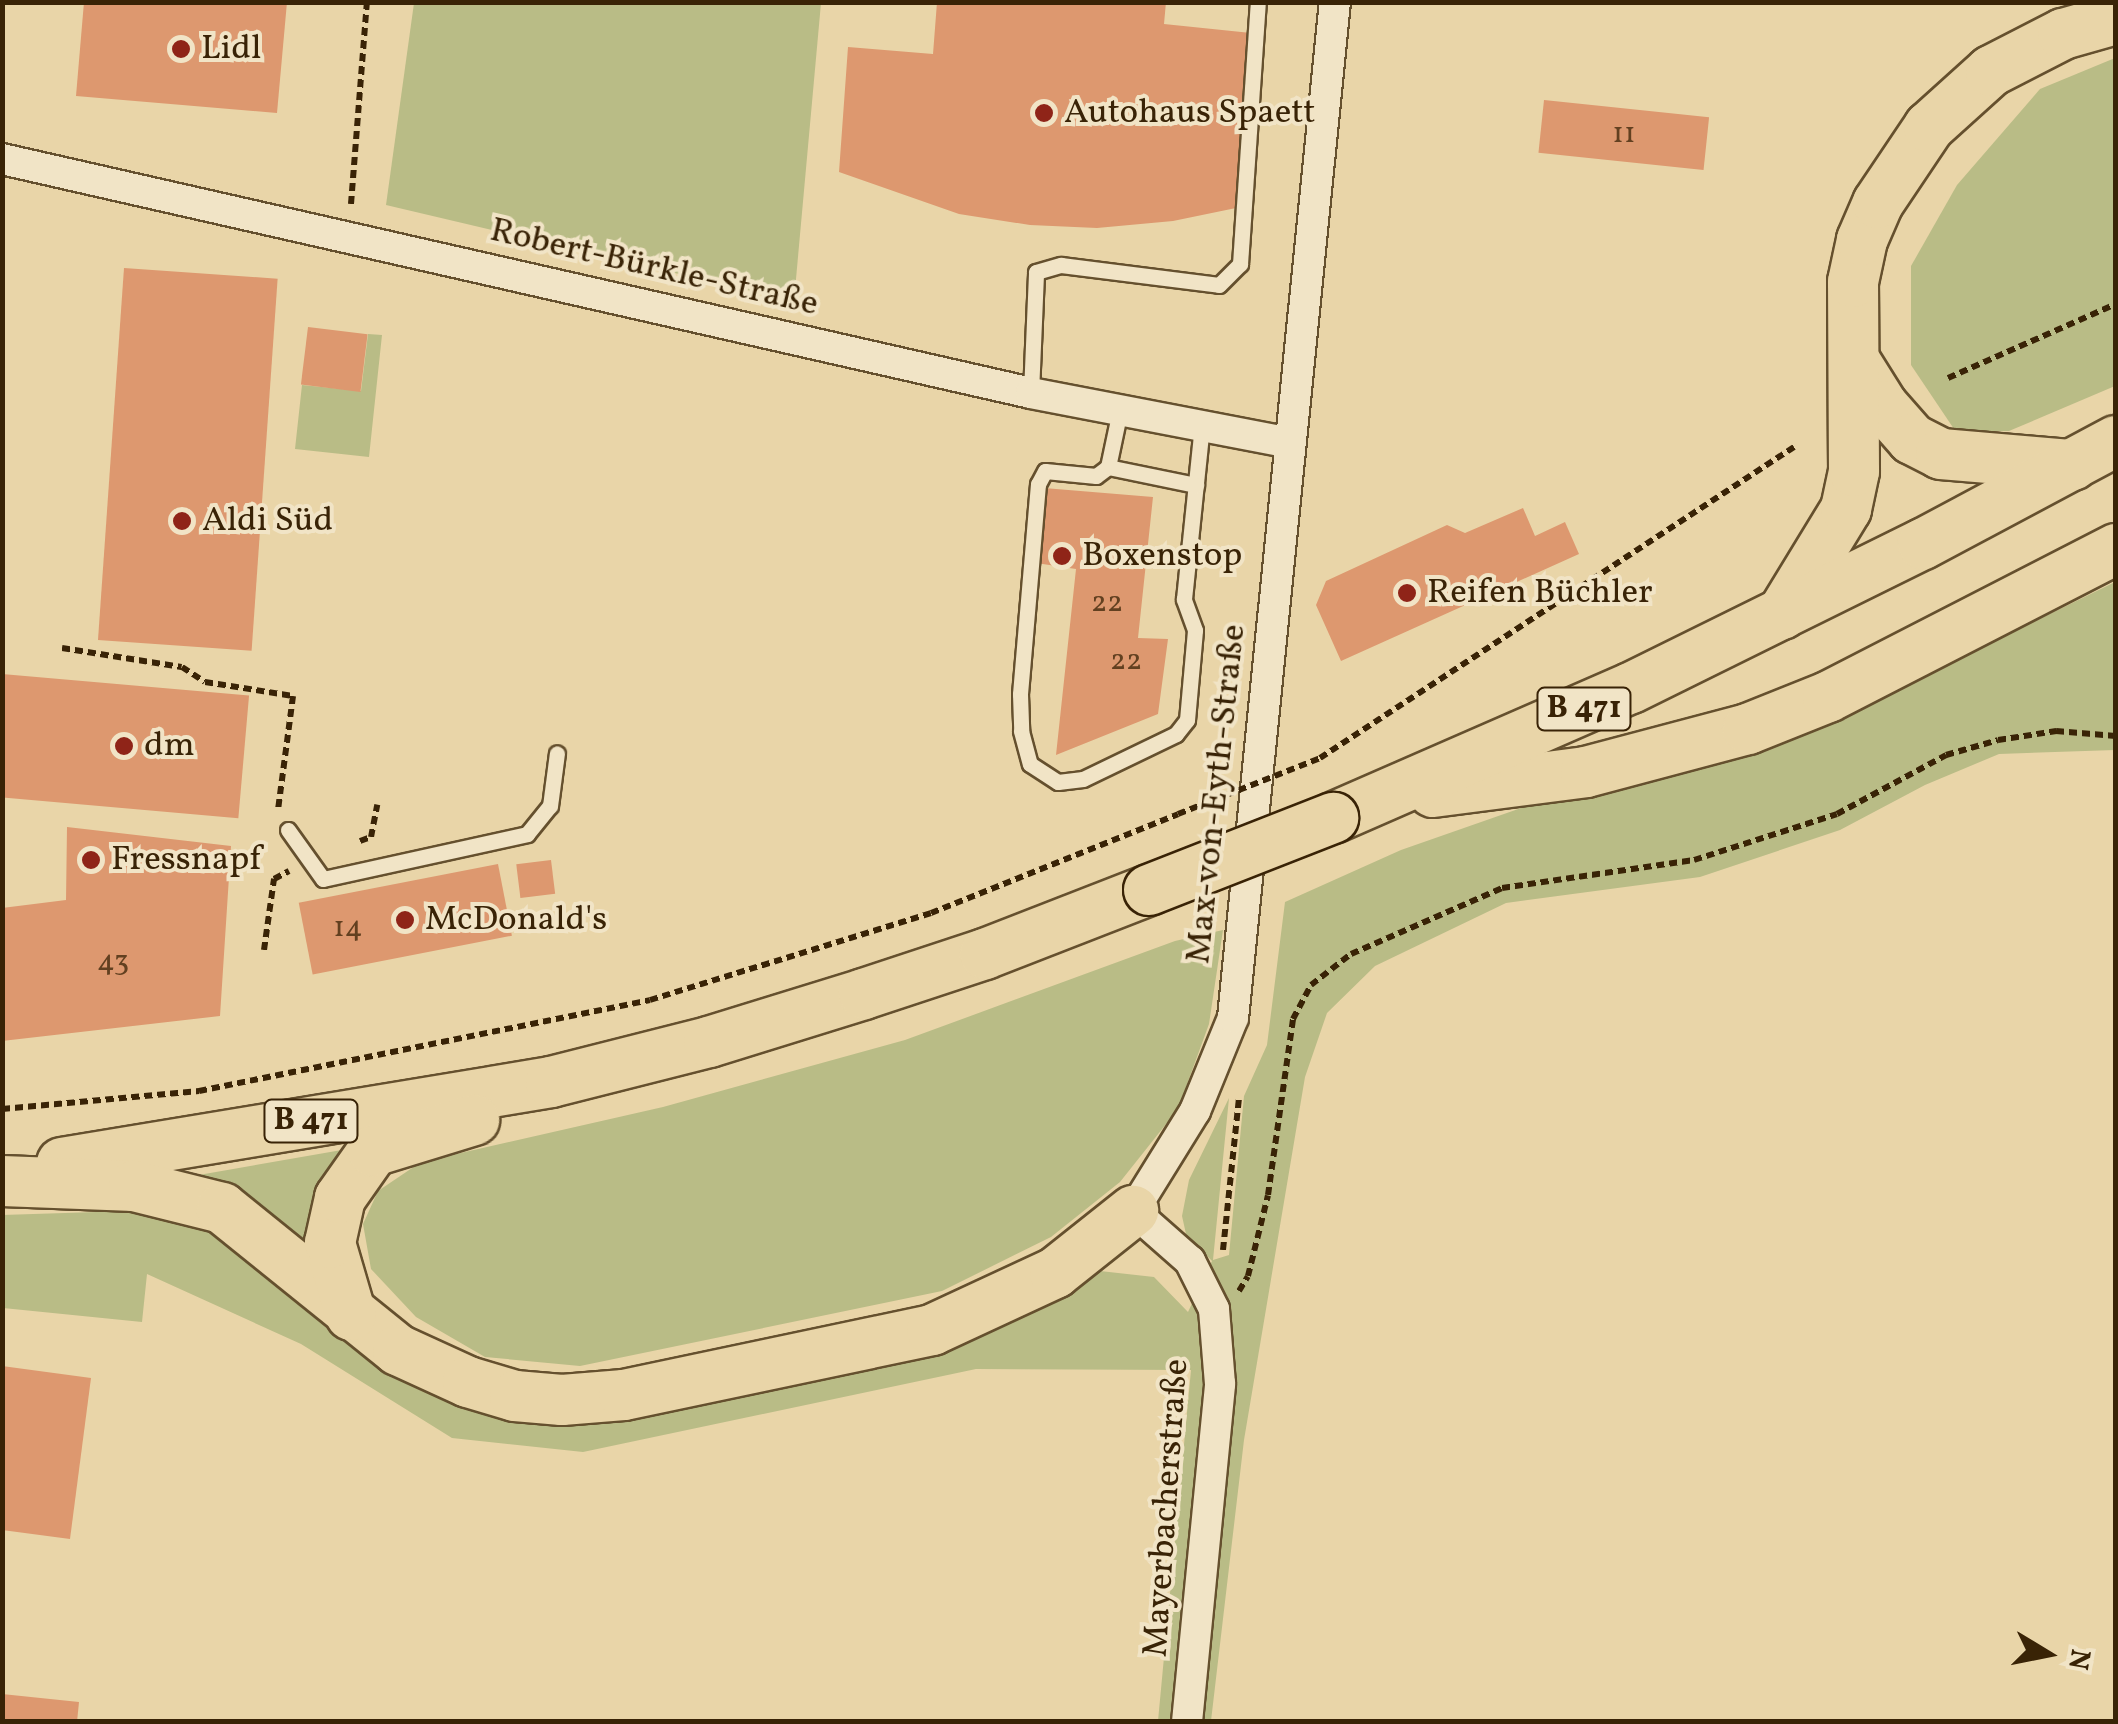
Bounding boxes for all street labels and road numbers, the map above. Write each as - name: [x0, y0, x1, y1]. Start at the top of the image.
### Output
- street label: Robert-Bürkle-Straße: [486, 210, 822, 326]
- street label: Max-von-Eyth-Straße: [1178, 622, 1256, 966]
- road number: B 471: [1534, 682, 1634, 736]
- road number: B 471: [261, 1094, 361, 1148]
- street label: Mayerbacherstraße: [1136, 1357, 1198, 1659]

